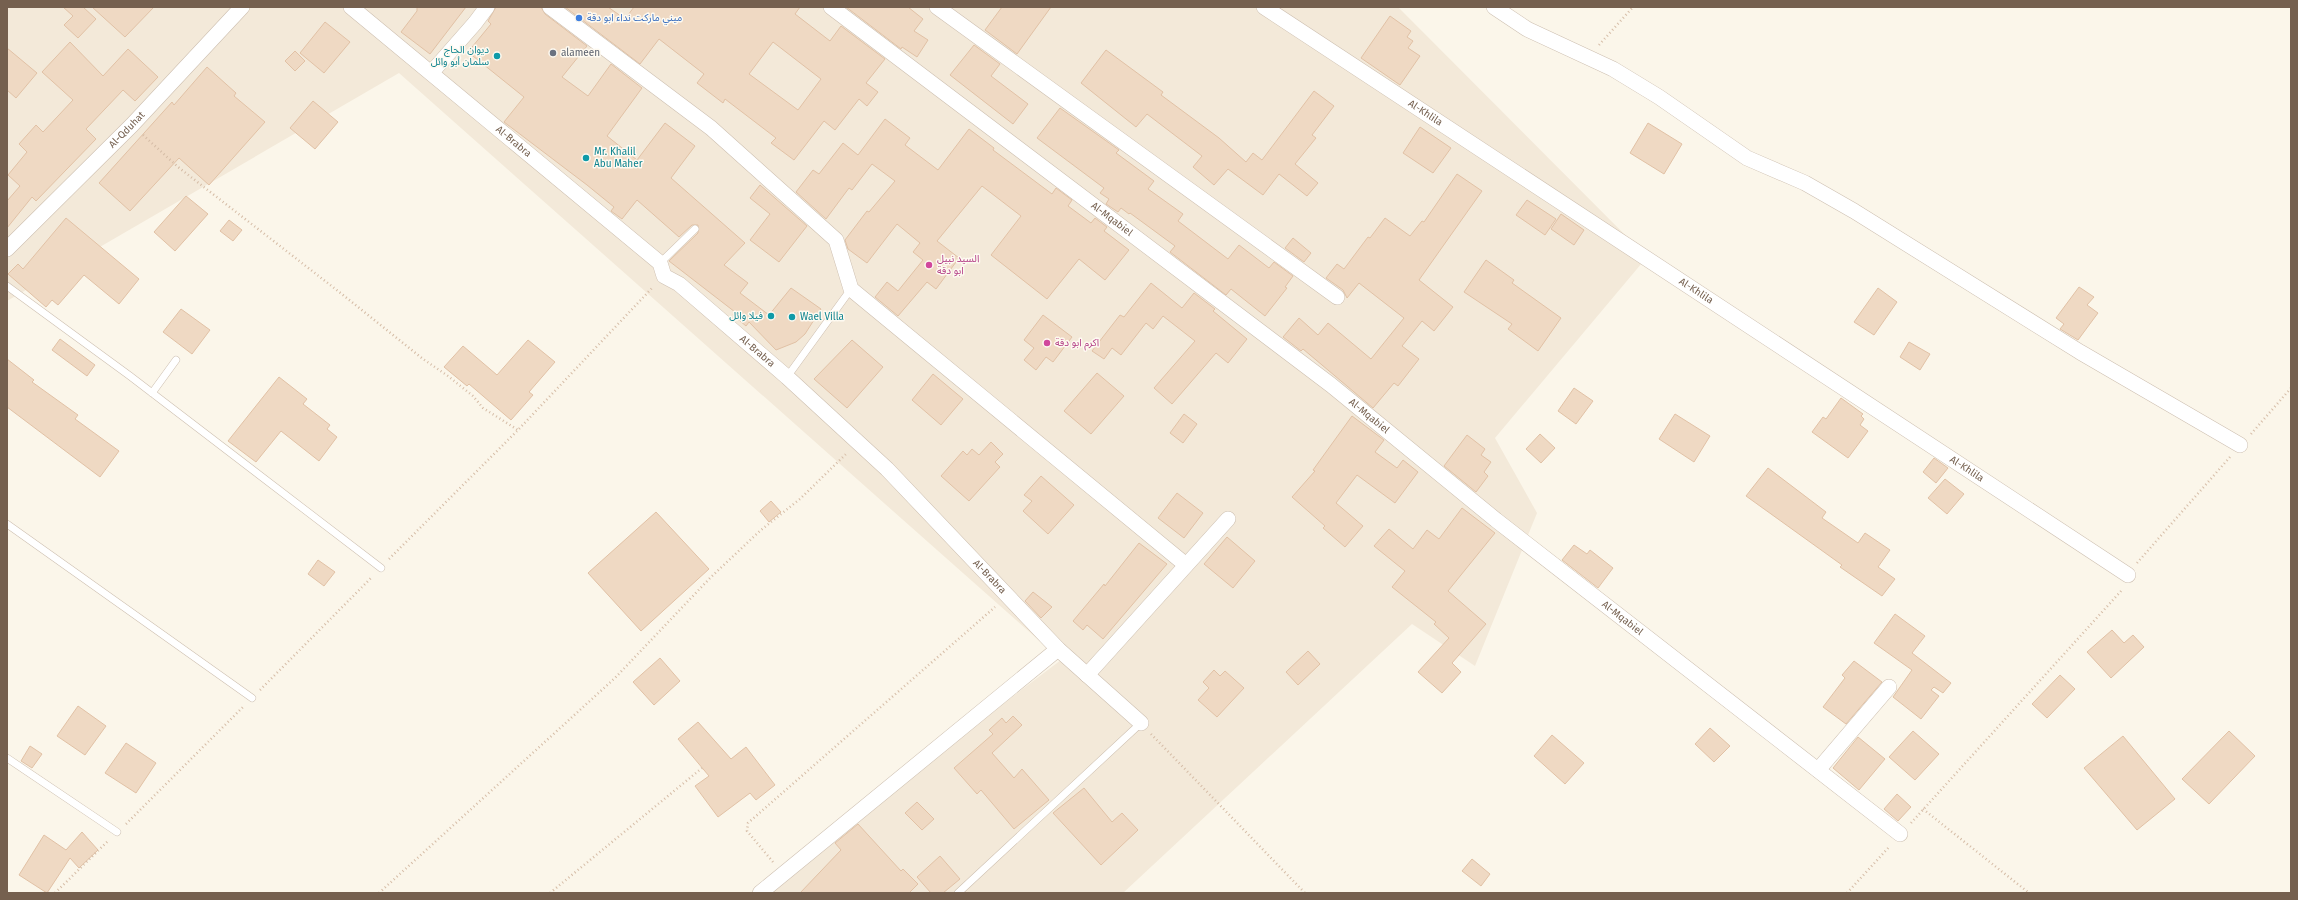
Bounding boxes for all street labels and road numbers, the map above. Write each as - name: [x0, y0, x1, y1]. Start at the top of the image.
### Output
- street label: Al-Khlila: [1406, 97, 1445, 129]
- street label: Al-Qduhat: [106, 109, 148, 151]
- street label: Al-Brabra: [493, 123, 534, 160]
- street label: Al-Mqabiel: [1089, 200, 1135, 239]
- street label: Al-Khlila: [1677, 275, 1715, 307]
- street label: Al-Brabra: [737, 333, 777, 370]
- street label: Al-Mqabiel: [1346, 396, 1392, 436]
- street label: Al-Khlila: [1947, 453, 1986, 485]
- street label: Al-Brabra: [970, 557, 1008, 596]
- street label: Al-Mqabiel: [1599, 598, 1645, 638]

